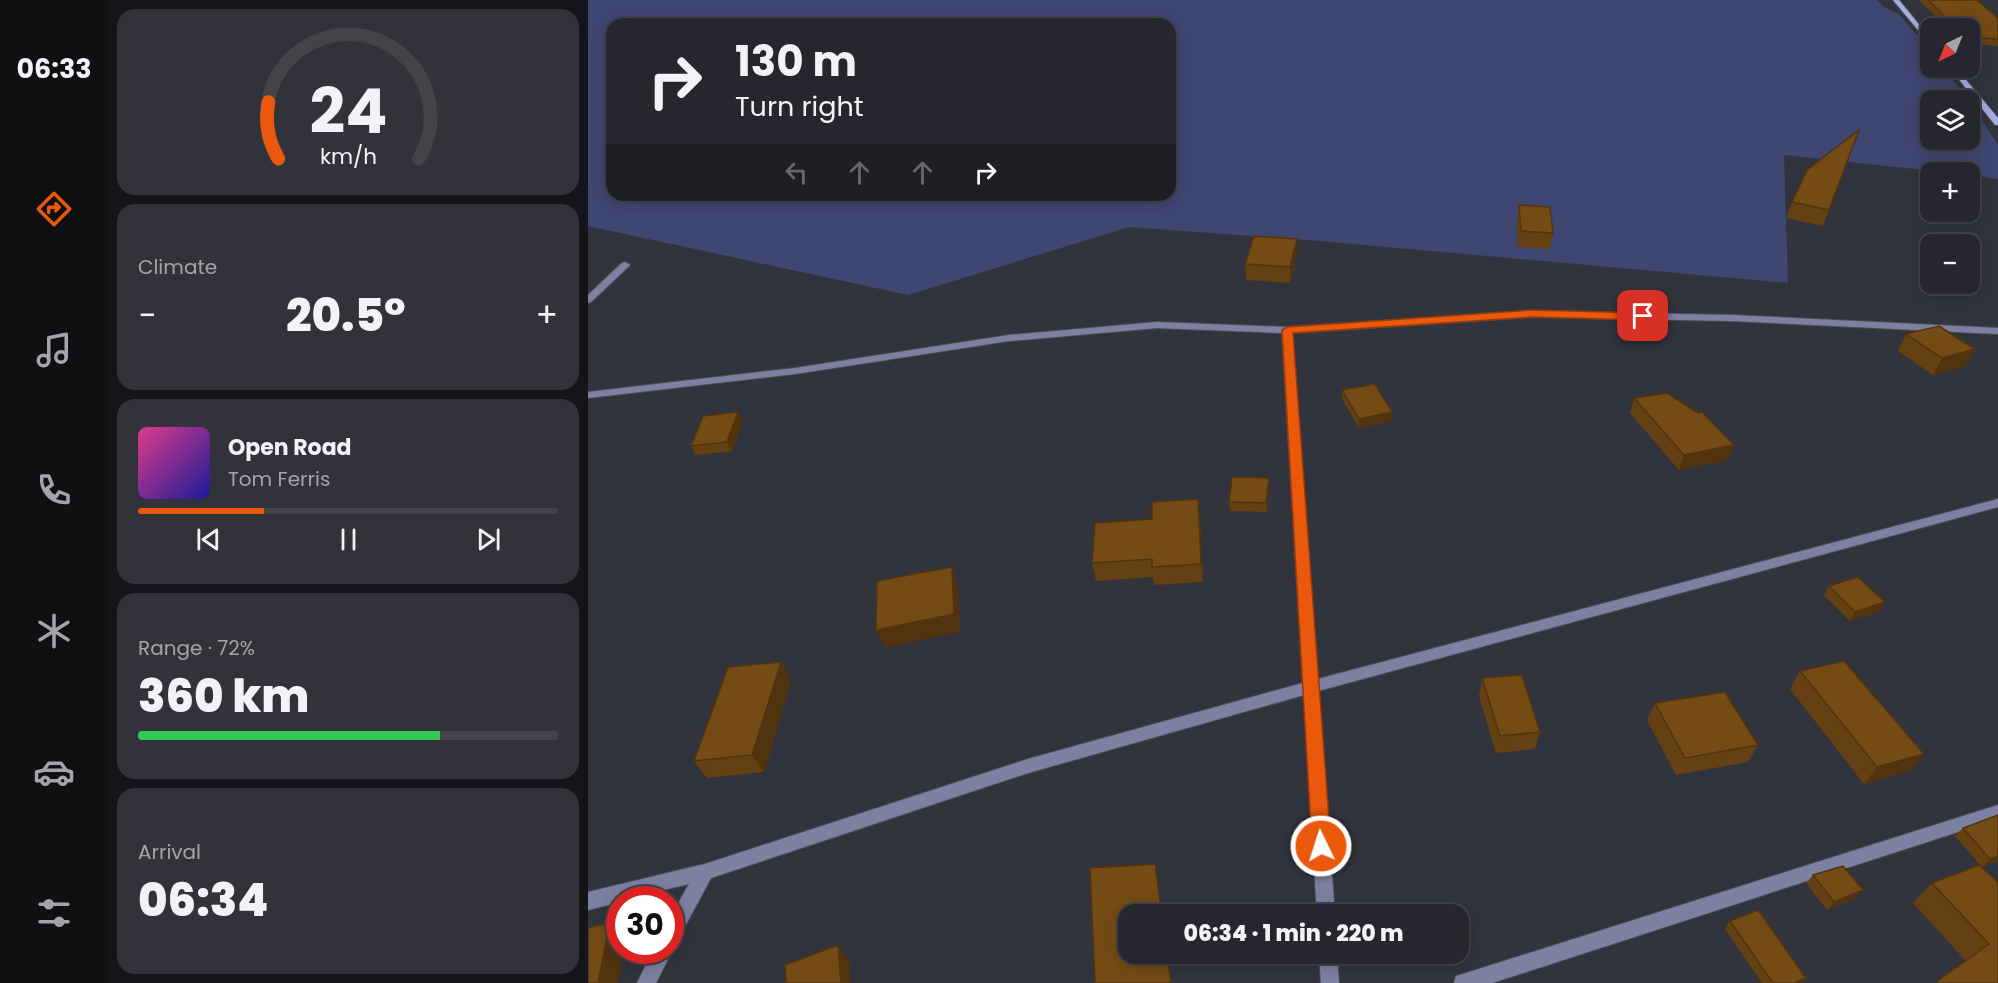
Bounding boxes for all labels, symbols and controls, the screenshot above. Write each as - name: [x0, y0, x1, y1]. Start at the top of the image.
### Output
- north arrow: [1920, 18, 1980, 78]
- map controls: [1920, 18, 1980, 294]
- text: 130 m: [735, 32, 857, 91]
- icon: right: [636, 42, 714, 120]
- text: 06:33: [16, 50, 92, 87]
- text: 24: [309, 67, 387, 155]
- text: Turn right: [735, 88, 864, 125]
- button: layers: [1920, 90, 1980, 150]
- text: km/h: [319, 141, 377, 172]
- icon: left: [780, 156, 813, 189]
- icon: ahead: [843, 156, 876, 189]
- icon: ahead: [906, 156, 939, 189]
- icon: right: [969, 156, 1002, 189]
- button: +: [1920, 162, 1980, 222]
- icon: directions: [33, 188, 75, 230]
- button: −: [1920, 234, 1980, 294]
- text: Climate: [138, 253, 217, 281]
- text: 20.5°: [286, 284, 406, 347]
- pin: [1617, 290, 1668, 341]
- text: −: [138, 292, 156, 339]
- text: +: [535, 292, 558, 339]
- icon: arrive: [1626, 299, 1659, 332]
- icon: music: [33, 329, 75, 371]
- text: Open Road: [228, 432, 352, 463]
- text: Tom Ferris: [228, 465, 330, 493]
- icon: phone: [33, 469, 75, 511]
- icon: previous: [192, 523, 225, 556]
- icon: pause: [332, 523, 365, 556]
- icon: next: [472, 523, 505, 556]
- icon: climate: [33, 610, 75, 652]
- text: Range · 72%: [138, 634, 255, 662]
- text: 360 km: [138, 665, 309, 728]
- icon: car: [33, 751, 75, 793]
- position arrow: [1289, 814, 1353, 878]
- text: Arrival: [138, 838, 201, 866]
- text: 06:34: [138, 869, 268, 932]
- speed limit sign: 30: [606, 886, 684, 964]
- icon: filters: [33, 892, 75, 934]
- text: 06:34 · 1 min · 220 m: [1184, 918, 1403, 949]

